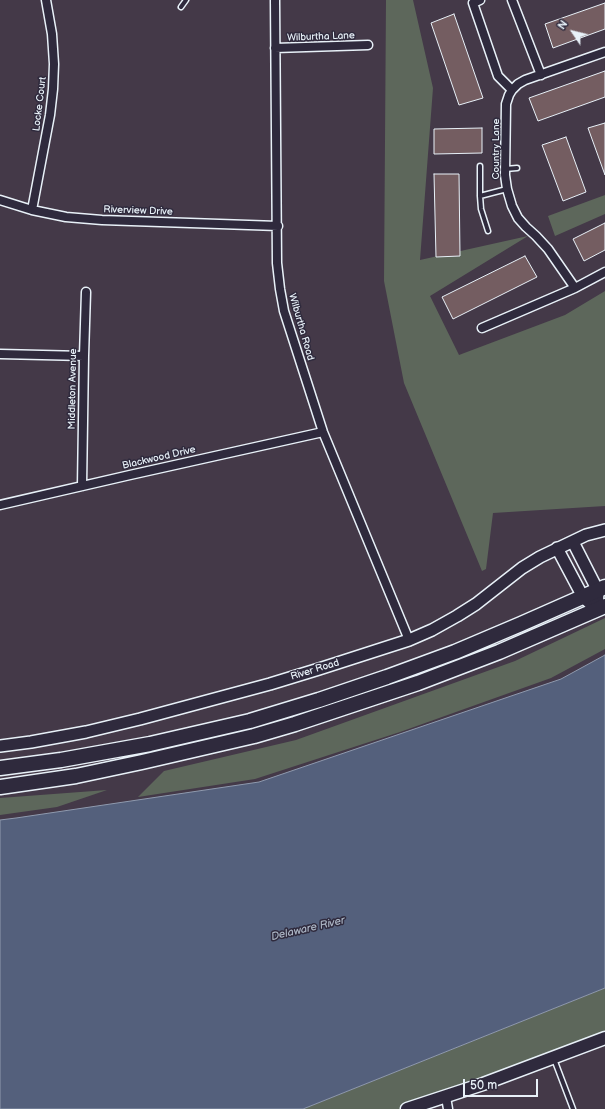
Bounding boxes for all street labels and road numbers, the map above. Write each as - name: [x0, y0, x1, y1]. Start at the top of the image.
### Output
- street label: Wilburtha Lane: [287, 30, 355, 44]
- street label: Locke Court: [31, 76, 49, 132]
- street label: Country Lane: [490, 119, 502, 179]
- street label: Riverview Drive: [103, 204, 173, 218]
- street label: Wilburtha Road: [286, 292, 316, 362]
- street label: Middleton Avenue: [66, 348, 80, 430]
- street label: Blackwood Drive: [121, 444, 197, 472]
- street label: River Road: [289, 657, 341, 683]

